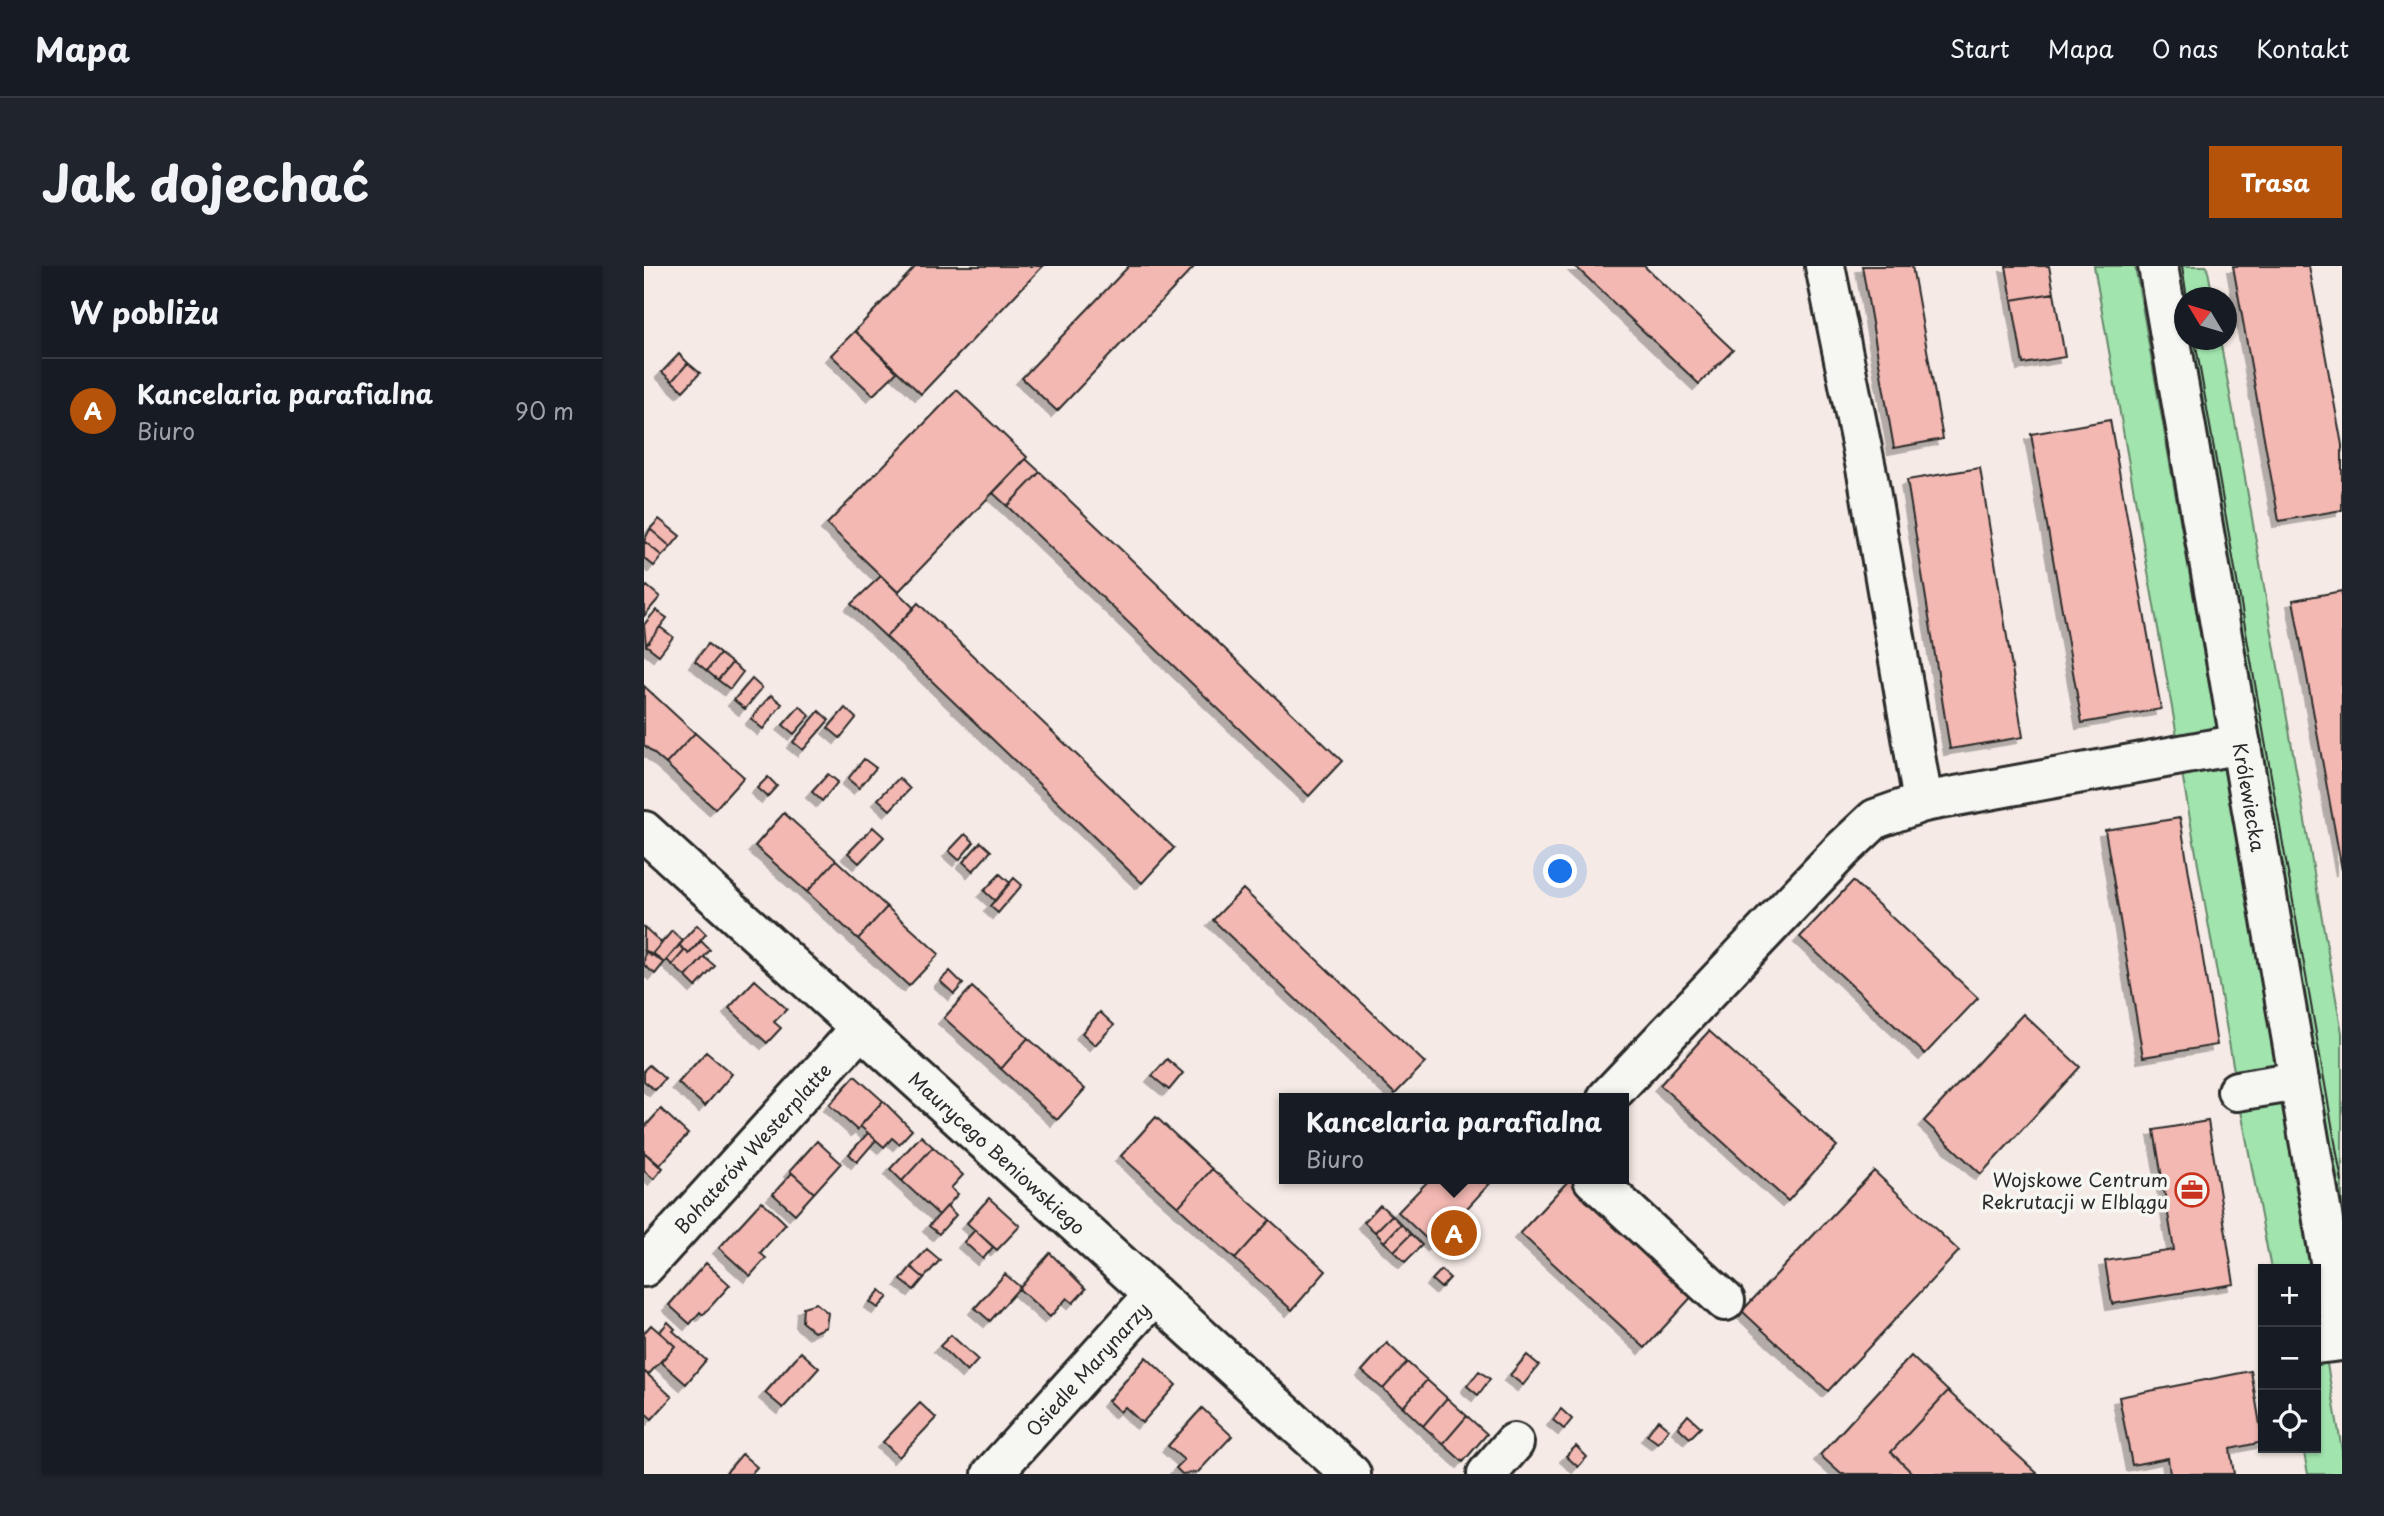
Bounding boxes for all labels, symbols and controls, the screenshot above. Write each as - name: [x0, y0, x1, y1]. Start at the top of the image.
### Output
- text: Mapa: [35, 23, 130, 73]
- text: Start: [1950, 30, 2010, 66]
- text: Mapa: [2048, 30, 2114, 66]
- text: O nas: [2152, 30, 2218, 66]
- text: Kontakt: [2256, 30, 2349, 66]
- text: Jak dojechać: [42, 145, 369, 219]
- button: Trasa: [2209, 146, 2342, 218]
- north arrow: [2174, 287, 2237, 350]
- text: W pobliżu: [70, 289, 219, 334]
- text: Kancelaria parafialna: [137, 374, 433, 413]
- text: A: [84, 393, 102, 428]
- text: 90 m: [515, 393, 574, 428]
- text: Biuro: [137, 413, 195, 448]
- street label: Królewiecka: [2227, 741, 2273, 854]
- your location: [1543, 854, 1577, 888]
- street label: Bohaterów Westerplatte: [667, 1056, 837, 1239]
- street label: Maurycego Beniowskiego: [903, 1065, 1092, 1240]
- popup: [1279, 1093, 1629, 1184]
- text: Kancelaria parafialna: [1306, 1102, 1602, 1141]
- text: Biuro: [1306, 1141, 1364, 1176]
- place label: Wojskowe Centrum Rekrutacji w Elblągu: [1982, 1165, 2168, 1215]
- office icon: Wojskowe Centrum Rekrutacji w Elblągu: [2173, 1171, 2211, 1209]
- pin: A: [1431, 1207, 1477, 1259]
- map controls: [2258, 1264, 2321, 1453]
- button: +: [2258, 1264, 2321, 1327]
- street label: Osiedle Marynarzy: [1019, 1295, 1156, 1442]
- button: −: [2258, 1327, 2321, 1390]
- button: locate: [2258, 1390, 2321, 1453]

